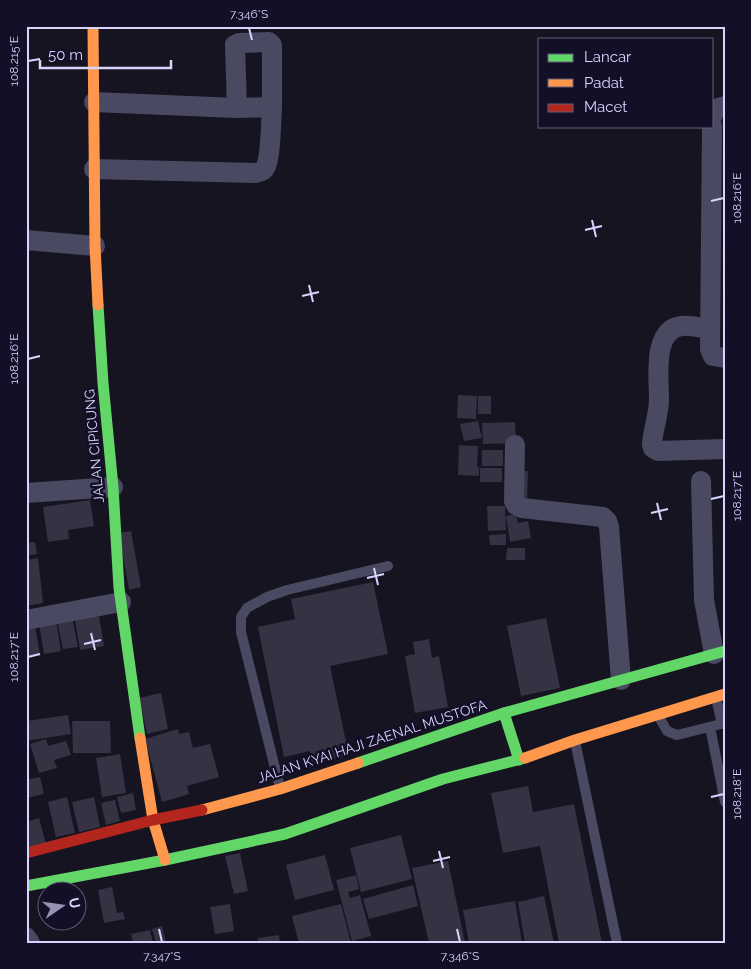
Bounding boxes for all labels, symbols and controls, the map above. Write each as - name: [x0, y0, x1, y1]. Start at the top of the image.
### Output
- text: 7.346°S: [230, 7, 268, 21]
- text: 108.215°E: [7, 36, 21, 86]
- scale bar: [40, 38, 171, 70]
- legend: [538, 38, 714, 128]
- text: 50 m: [48, 46, 83, 64]
- text: Lancar: [584, 48, 632, 66]
- text: Padat: [584, 74, 624, 92]
- text: Macet: [584, 98, 627, 116]
- text: 108.216°E: [730, 173, 744, 224]
- text: 108.216°E: [7, 334, 21, 385]
- street label: JALAN CIPICUNG: [81, 388, 107, 504]
- text: 108.217°E: [730, 471, 744, 521]
- text: 108.217°E: [7, 632, 21, 682]
- street label: JALAN KYAI HAJI ZAENAL MUSTOFA: [255, 696, 489, 786]
- text: 108.218°E: [730, 769, 744, 819]
- north arrow: [38, 882, 88, 932]
- text: U: [66, 896, 84, 910]
- text: 7.347°S: [143, 949, 181, 963]
- text: 7.346°S: [441, 949, 479, 963]

